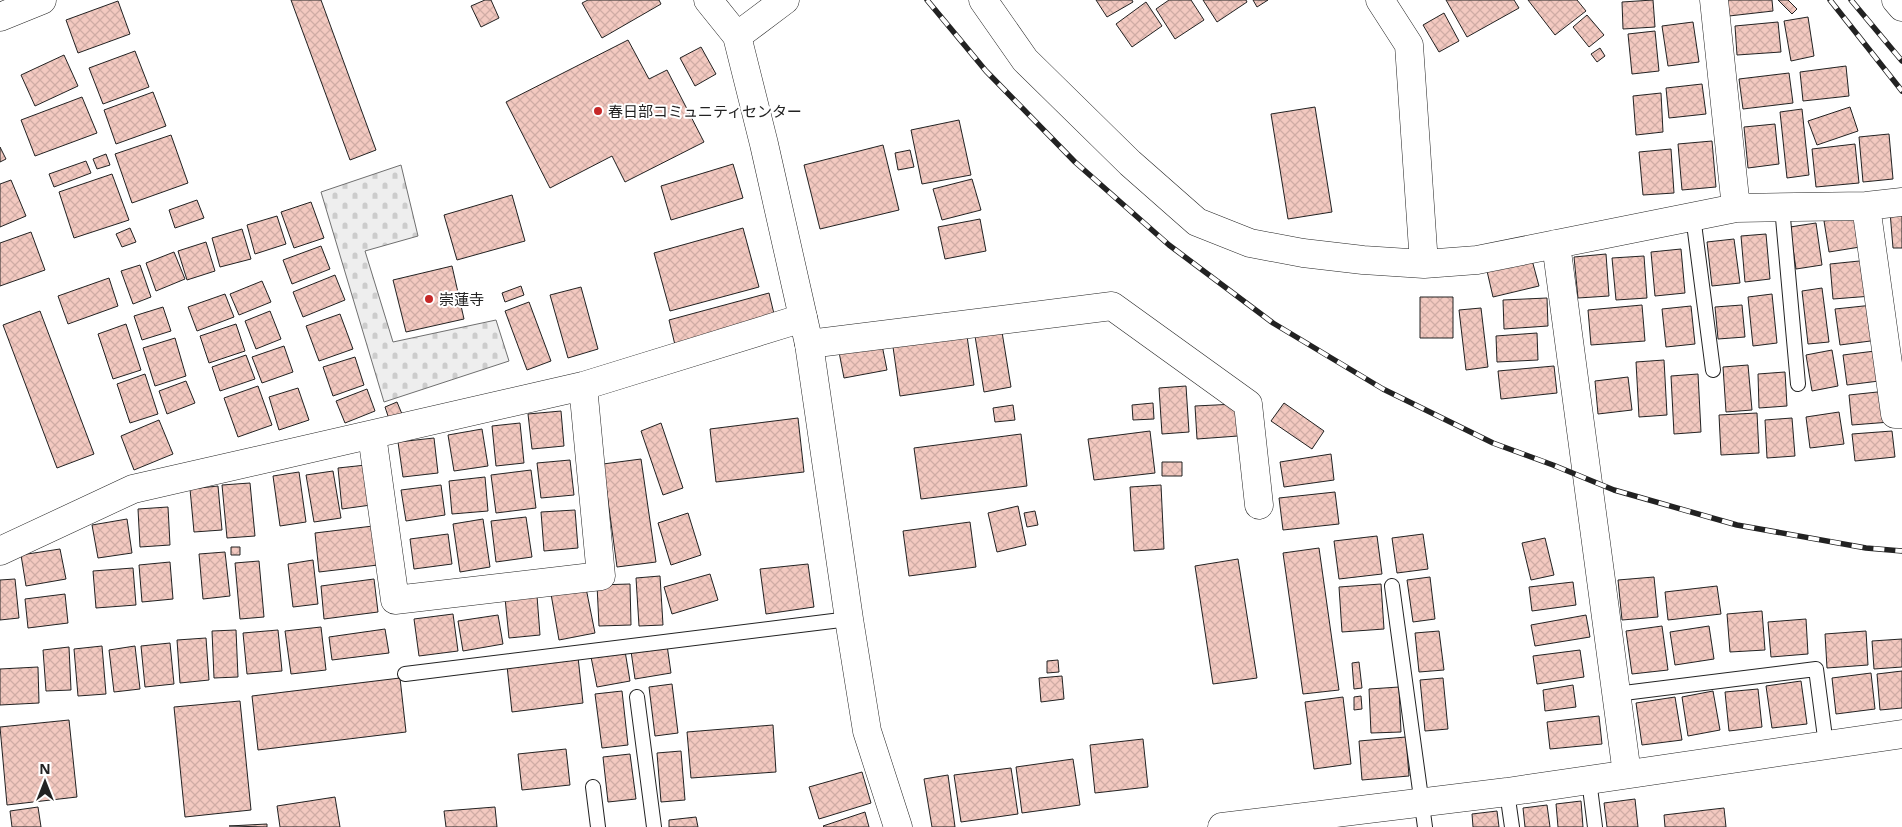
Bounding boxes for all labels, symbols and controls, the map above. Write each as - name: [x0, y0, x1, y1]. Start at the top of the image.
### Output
- place label: 春日部コミュニティセンター: [608, 101, 802, 121]
- marker: 春日部コミュニティセンター: [592, 105, 604, 117]
- place label: 崇蓮寺: [439, 289, 484, 309]
- marker: 崇蓮寺: [423, 293, 435, 305]
- north arrow: [20, 757, 70, 807]
- text: N: [39, 759, 51, 778]

